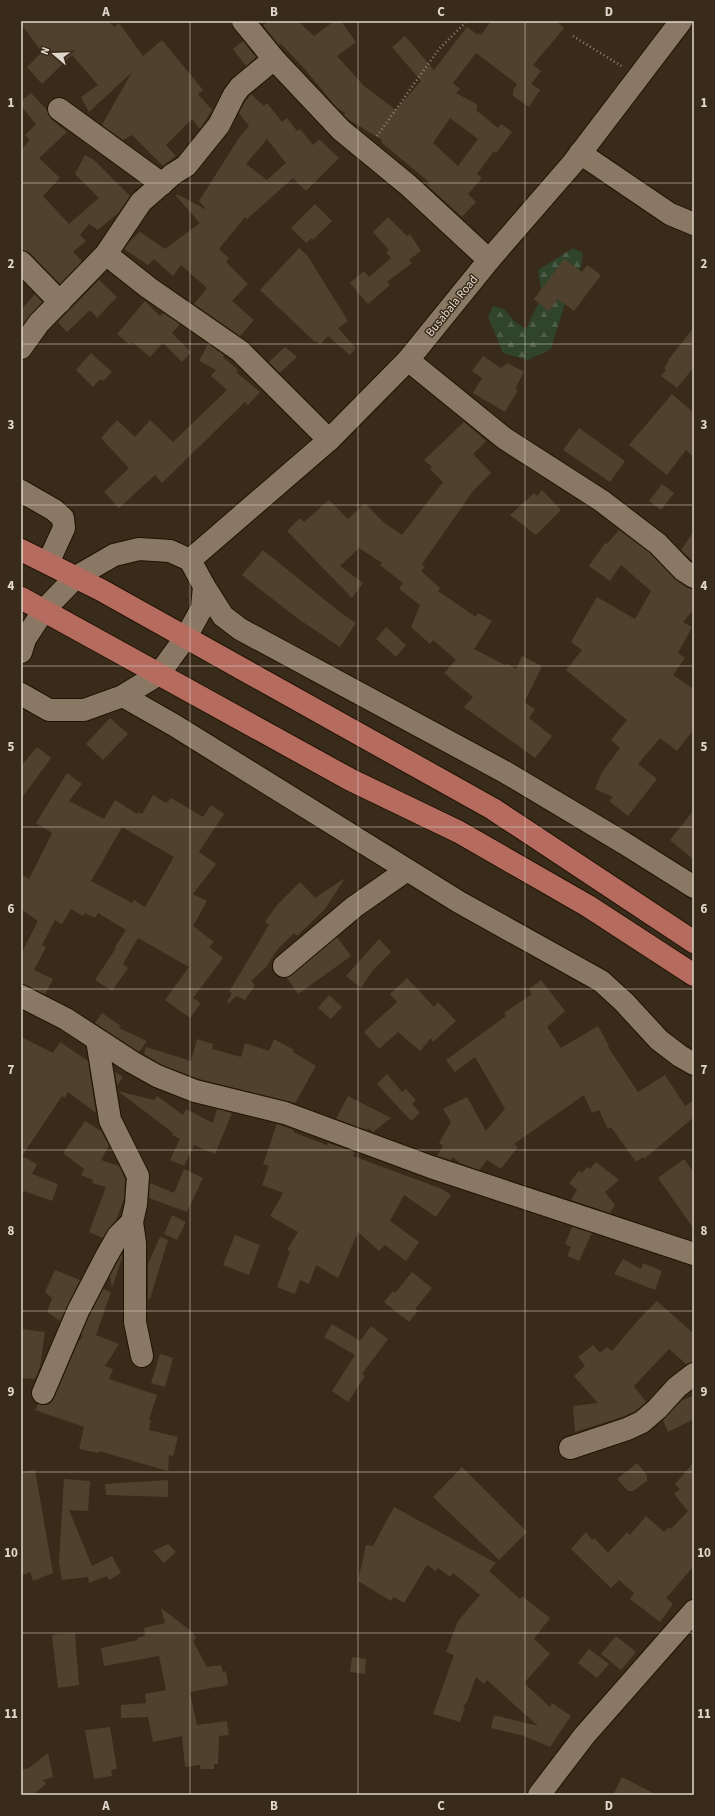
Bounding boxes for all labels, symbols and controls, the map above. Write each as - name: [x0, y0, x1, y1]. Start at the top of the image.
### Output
- text: A: [101, 3, 110, 21]
- text: B: [270, 3, 278, 21]
- text: C: [437, 3, 445, 21]
- text: D: [605, 3, 613, 21]
- north arrow: [34, 34, 74, 74]
- text: N: [37, 45, 53, 57]
- text: 1: [8, 94, 15, 112]
- text: 1: [701, 94, 708, 112]
- text: 2: [8, 255, 15, 273]
- text: 2: [701, 255, 708, 273]
- street label: Busabala Road: [422, 272, 482, 340]
- text: 3: [8, 416, 15, 434]
- text: 3: [701, 416, 708, 434]
- text: 4: [8, 577, 15, 595]
- text: 4: [701, 577, 708, 595]
- text: 5: [8, 738, 15, 756]
- text: 5: [701, 738, 708, 756]
- text: 6: [8, 900, 15, 918]
- text: 6: [701, 900, 708, 918]
- text: 7: [8, 1061, 15, 1079]
- text: 7: [701, 1061, 708, 1079]
- text: 8: [8, 1222, 15, 1240]
- text: 8: [701, 1222, 708, 1240]
- text: 9: [8, 1383, 15, 1401]
- text: 9: [701, 1383, 708, 1401]
- text: 10: [4, 1544, 18, 1562]
- text: 10: [697, 1544, 711, 1562]
- text: 11: [4, 1705, 18, 1723]
- text: 11: [697, 1705, 711, 1723]
- text: A: [101, 1797, 110, 1815]
- text: B: [270, 1797, 278, 1815]
- text: C: [437, 1797, 445, 1815]
- text: D: [605, 1797, 613, 1815]

